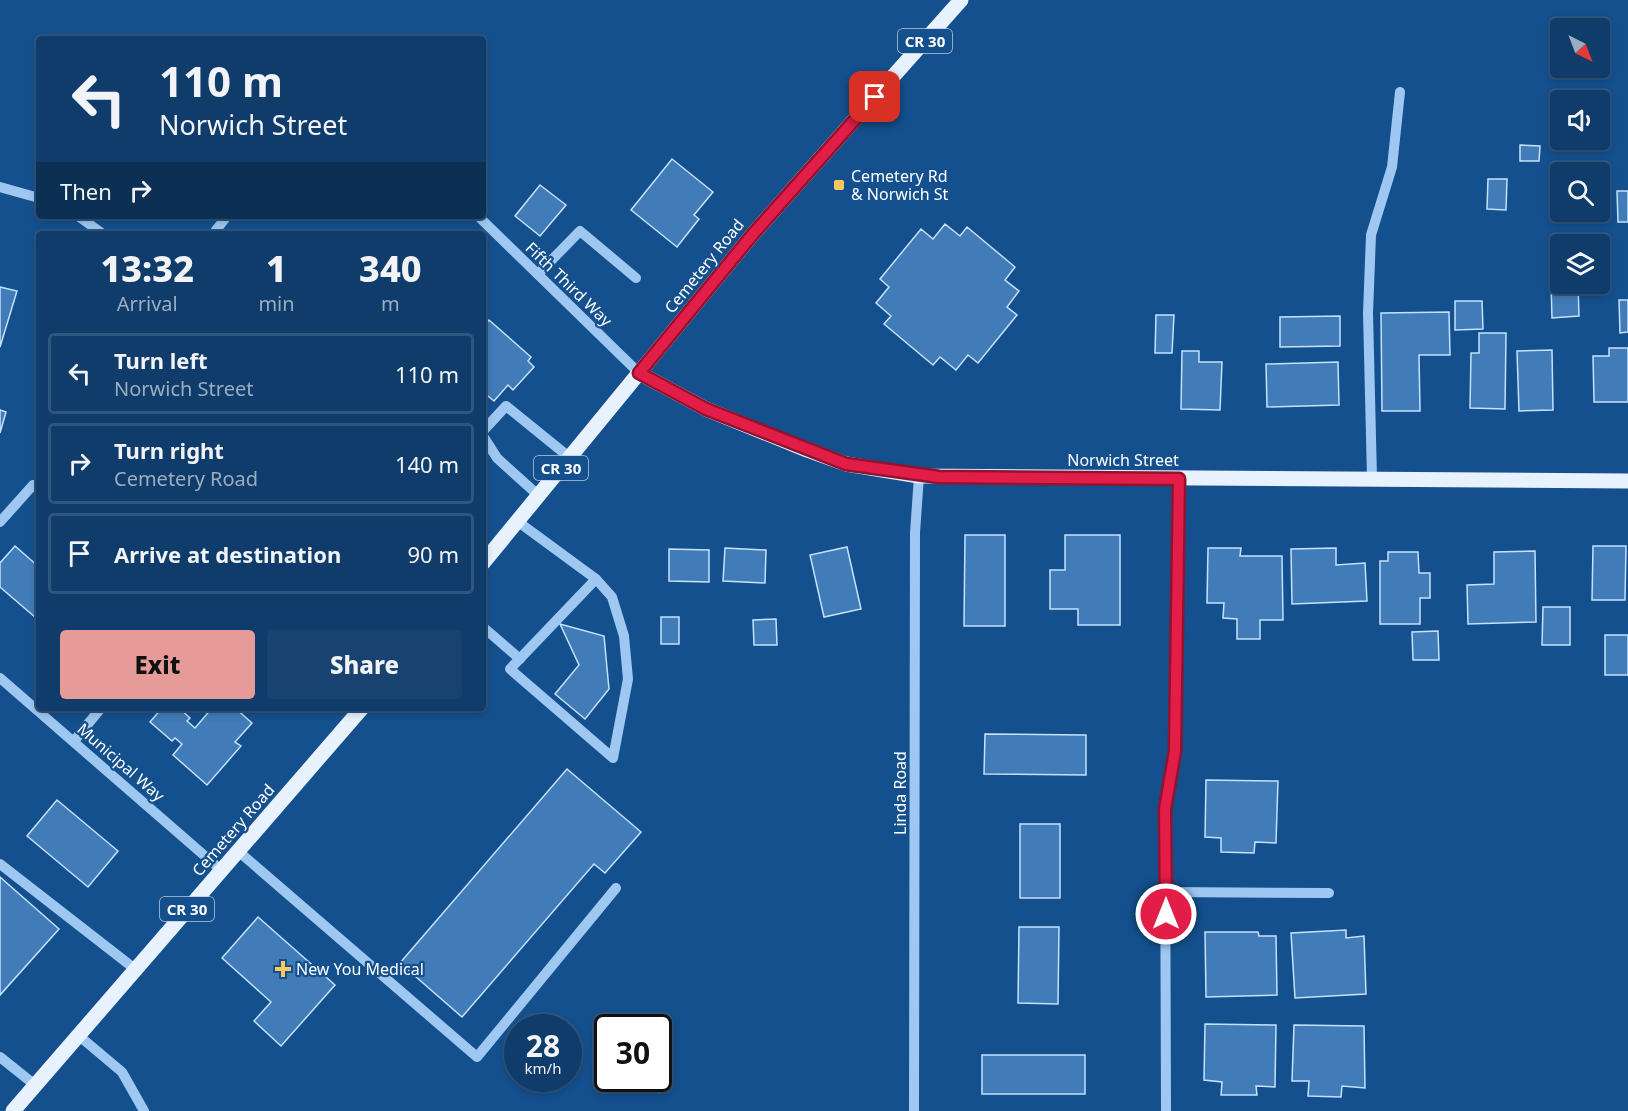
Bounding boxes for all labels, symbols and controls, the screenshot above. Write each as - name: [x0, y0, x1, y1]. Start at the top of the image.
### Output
- north arrow: [1550, 18, 1610, 78]
- map controls: [1550, 18, 1610, 294]
- road number: CR 30: [898, 29, 952, 53]
- text: 110 m: [159, 52, 283, 109]
- icon: left: [60, 60, 138, 138]
- pin: [849, 71, 900, 122]
- icon: arrive: [858, 80, 891, 113]
- button: sound: [1550, 90, 1610, 150]
- text: Norwich Street: [159, 106, 347, 143]
- button: search: [1550, 162, 1610, 222]
- place label: Cemetery Rd & Norwich St: [851, 165, 949, 205]
- icon: right: [124, 174, 157, 207]
- text: Then: [60, 176, 112, 206]
- marker: Cemetery Rd & Norwich St: [832, 178, 846, 192]
- street label: Cemetery Road: [659, 214, 749, 318]
- button: layers: [1550, 234, 1610, 294]
- street label: Fifth Third Way: [521, 237, 618, 332]
- text: 13:32: [100, 244, 194, 293]
- text: 1: [266, 244, 287, 293]
- text: 340: [359, 244, 422, 293]
- text: Arrival: [117, 290, 178, 317]
- text: min: [258, 290, 295, 317]
- text: m: [381, 290, 400, 317]
- text: Turn left: [114, 345, 208, 375]
- icon: left: [63, 357, 96, 390]
- text: 110 m: [395, 359, 459, 389]
- text: Norwich Street: [114, 375, 253, 402]
- text: Turn right: [114, 435, 224, 465]
- icon: right: [63, 447, 96, 480]
- text: 140 m: [395, 449, 459, 479]
- street label: Norwich Street: [1067, 449, 1179, 471]
- road number: CR 30: [534, 456, 588, 480]
- text: Cemetery Road: [114, 465, 258, 492]
- icon: arrive: [63, 537, 96, 570]
- text: Arrive at destination: [114, 539, 341, 569]
- text: 90 m: [408, 539, 459, 569]
- button: Exit: [60, 630, 255, 699]
- button: Share: [267, 630, 462, 699]
- street label: Municipal Way: [73, 718, 170, 807]
- street label: Linda Road: [889, 751, 911, 835]
- street label: Cemetery Road: [187, 779, 279, 881]
- position arrow: [1134, 882, 1198, 946]
- road number: CR 30: [160, 897, 214, 921]
- place label: New You Medical: [296, 958, 424, 980]
- marker: New You Medical: [274, 960, 292, 978]
- speed limit sign: 30: [594, 1014, 672, 1092]
- text: 28: [526, 1025, 560, 1066]
- text: km/h: [525, 1058, 561, 1078]

